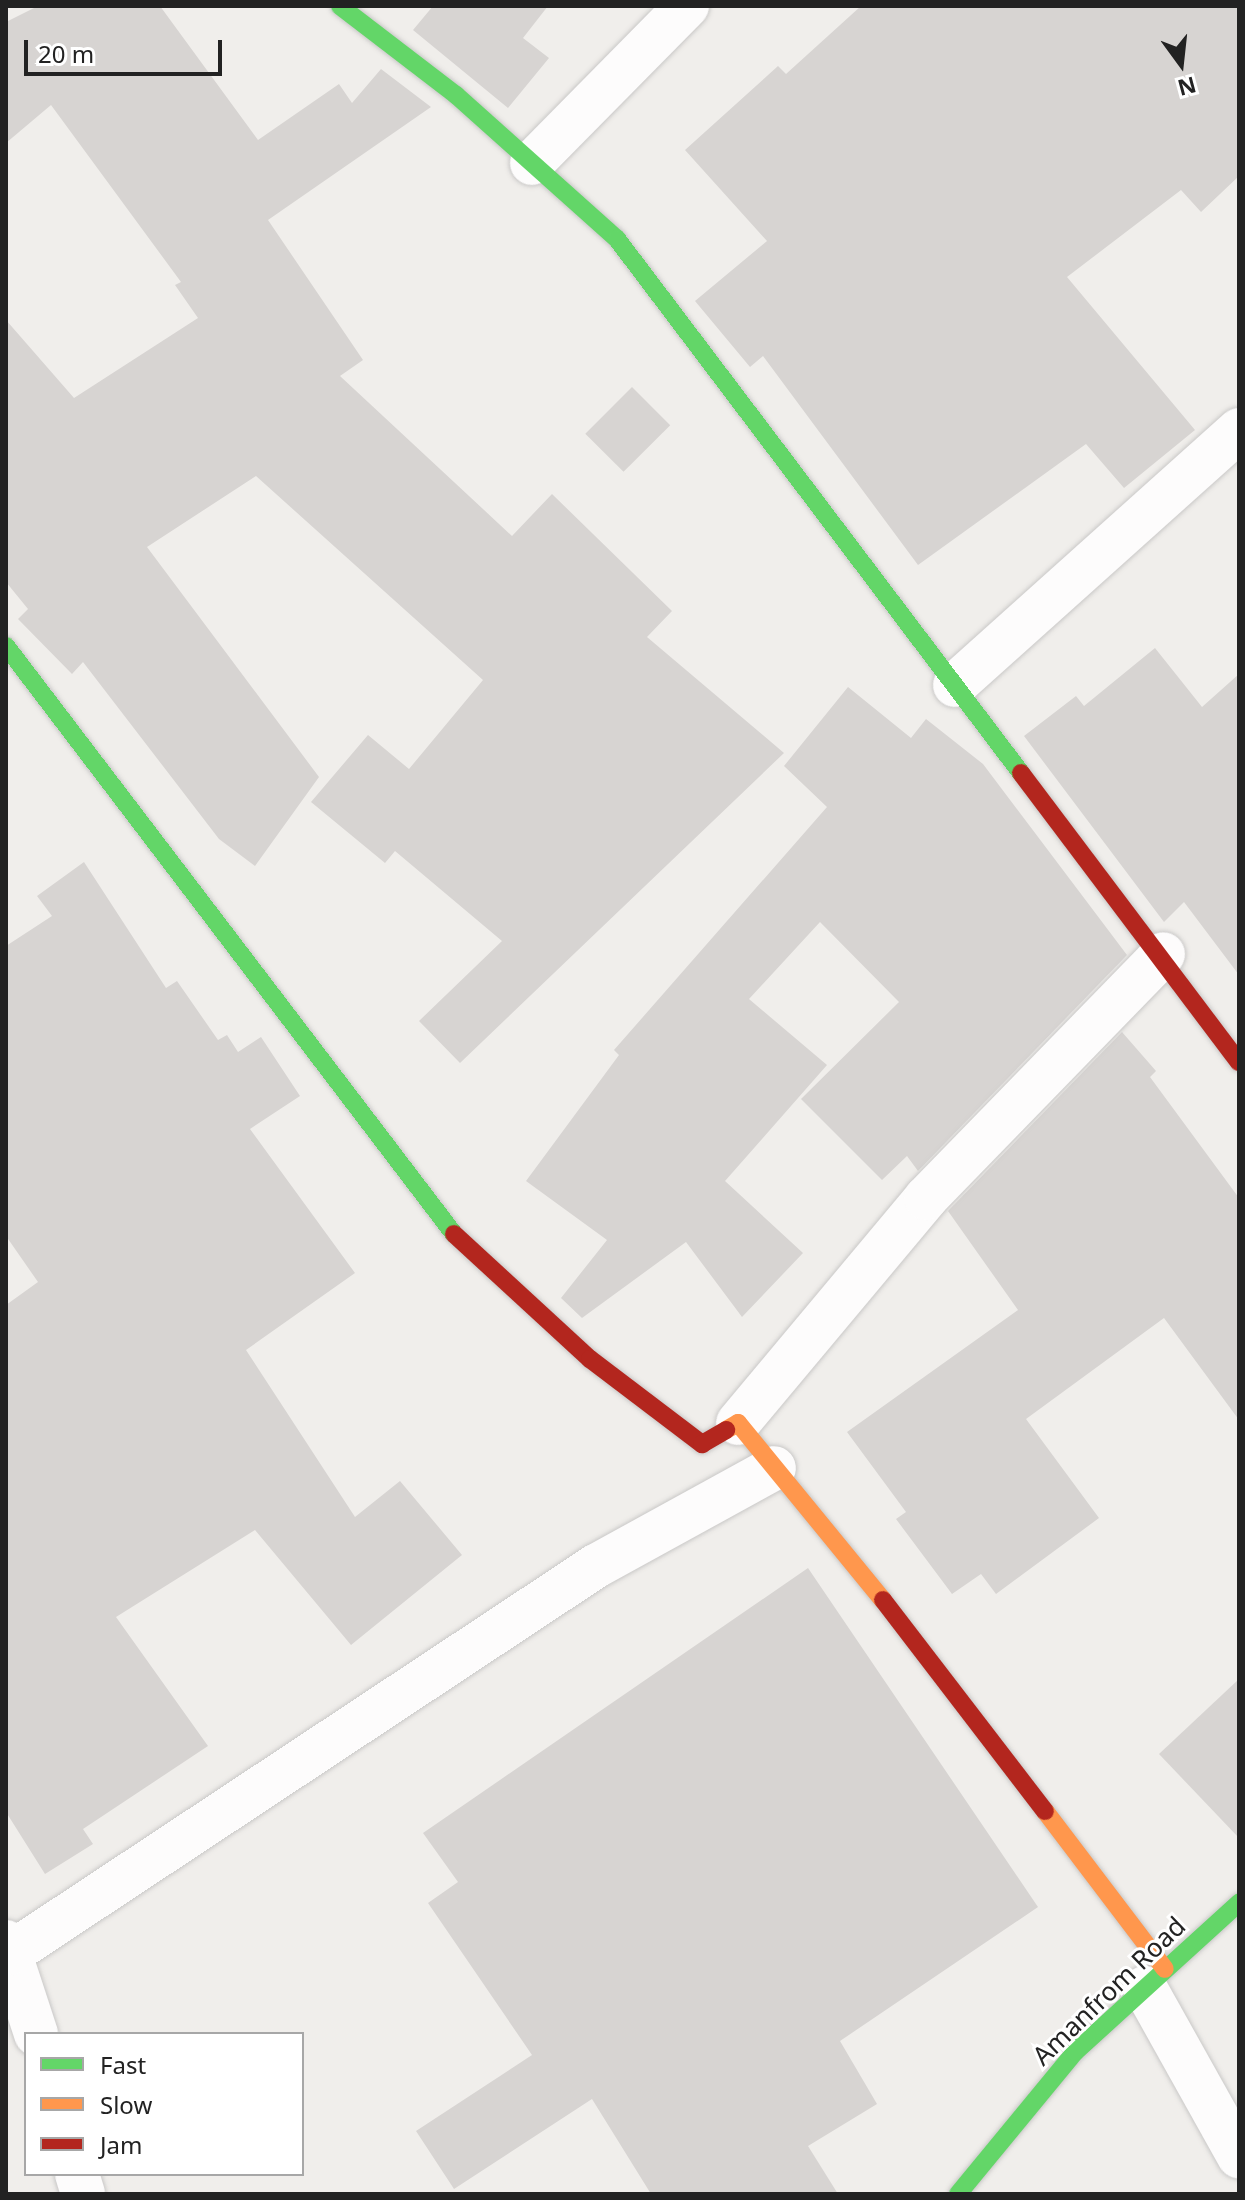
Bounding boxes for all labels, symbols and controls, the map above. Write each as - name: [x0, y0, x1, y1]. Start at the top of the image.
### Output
- scale bar: [28, 24, 226, 74]
- north arrow: [1141, 24, 1221, 104]
- text: 20 m: [38, 37, 94, 70]
- text: N: [1175, 70, 1200, 104]
- street label: Amanfrom Road: [1026, 1910, 1192, 2072]
- legend: [24, 2032, 304, 2176]
- text: Fast: [100, 2048, 146, 2081]
- text: Slow: [100, 2088, 152, 2121]
- text: Jam: [100, 2128, 142, 2161]

